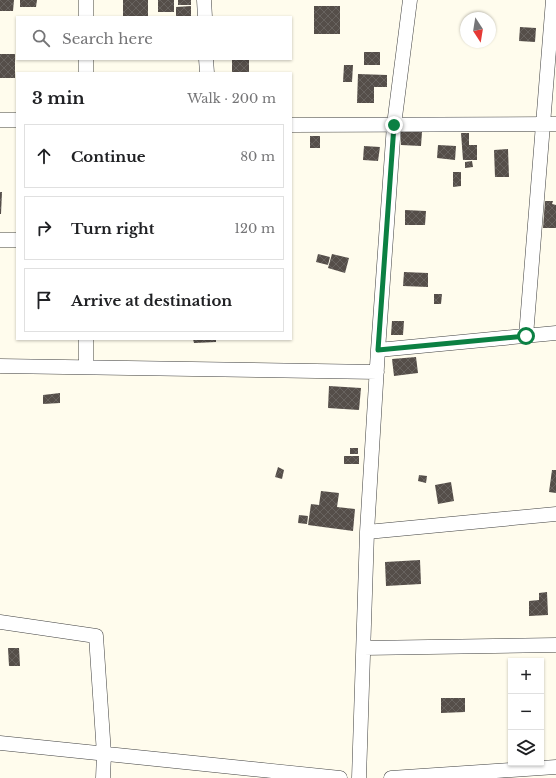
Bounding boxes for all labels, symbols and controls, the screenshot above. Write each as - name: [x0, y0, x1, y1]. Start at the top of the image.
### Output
- north arrow: [460, 12, 496, 48]
- search box: [16, 16, 292, 60]
- icon: search: [30, 27, 52, 49]
- text: Search here: [62, 29, 153, 48]
- text: 3 min: [32, 88, 85, 109]
- text: Walk · 200 m: [187, 90, 276, 107]
- route end: [385, 116, 403, 134]
- icon: ahead: [33, 145, 55, 167]
- text: Continue: [71, 147, 146, 166]
- text: 80 m: [240, 148, 275, 165]
- icon: right: [33, 217, 55, 239]
- text: Turn right: [71, 219, 154, 238]
- text: 120 m: [234, 220, 275, 237]
- icon: arrive: [33, 289, 55, 311]
- text: Arrive at destination: [71, 291, 232, 310]
- route start: [517, 327, 535, 345]
- map controls: [508, 658, 544, 766]
- button: +: [508, 658, 544, 694]
- button: −: [508, 694, 544, 730]
- button: layers: [508, 730, 544, 766]

